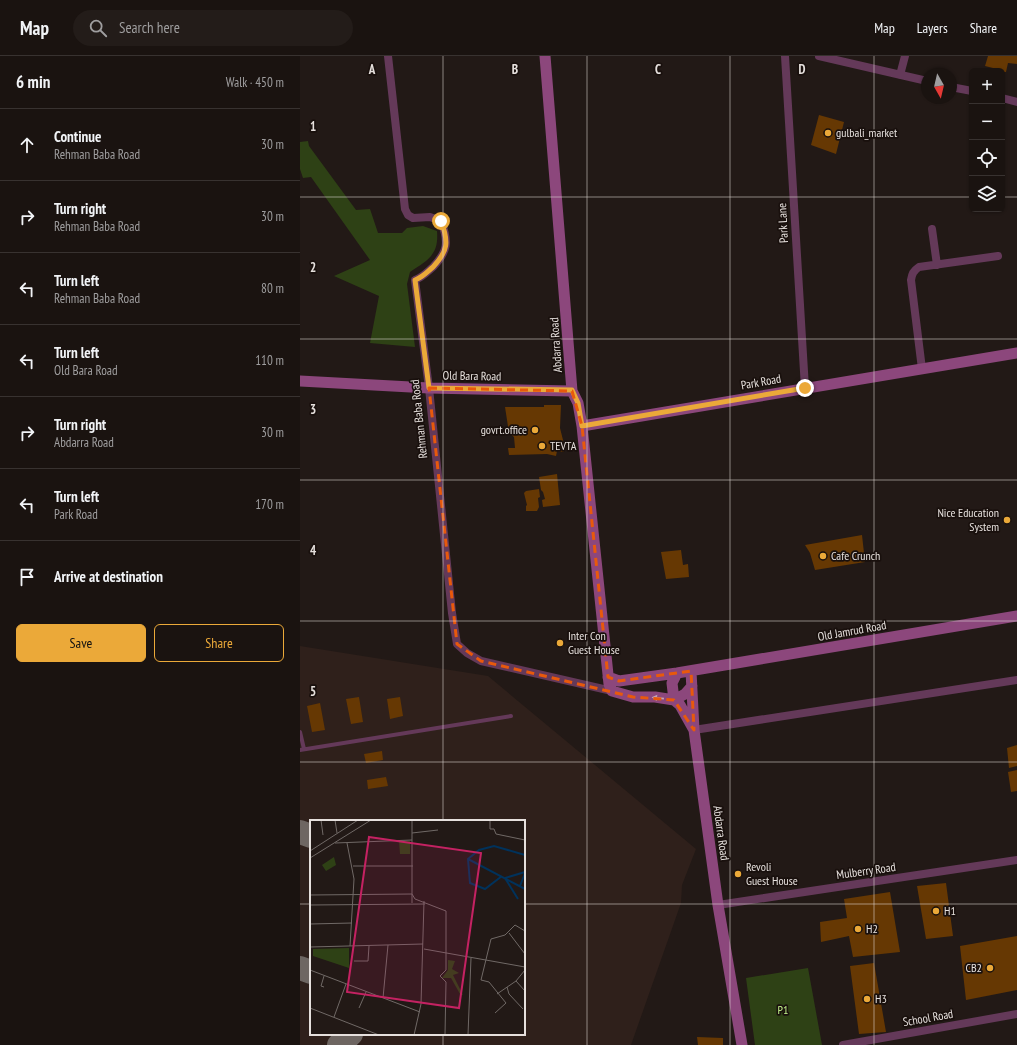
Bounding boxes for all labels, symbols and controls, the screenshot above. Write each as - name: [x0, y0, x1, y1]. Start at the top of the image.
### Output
- search box: [73, 10, 353, 46]
- text: Map: [20, 16, 49, 40]
- icon: search: [87, 17, 109, 39]
- text: Search here: [119, 18, 180, 37]
- text: Map: [874, 19, 895, 37]
- text: Layers: [917, 19, 948, 37]
- text: Share: [970, 19, 997, 37]
- text: A: [368, 61, 376, 78]
- text: B: [512, 61, 518, 78]
- text: C: [655, 61, 661, 78]
- text: D: [799, 61, 806, 78]
- north arrow: [921, 68, 957, 104]
- map controls: [969, 68, 1005, 212]
- button: +: [969, 68, 1005, 104]
- text: 6 min: [16, 71, 50, 93]
- text: Walk · 450 m: [226, 74, 284, 91]
- button: −: [969, 104, 1005, 140]
- text: 1: [310, 118, 316, 135]
- place label: gulbali_market: [836, 125, 898, 140]
- text: Continue: [54, 127, 101, 146]
- marker: gulbali_market: [823, 128, 833, 138]
- icon: ahead: [16, 134, 38, 156]
- text: 30 m: [261, 136, 284, 153]
- button: locate: [969, 140, 1005, 176]
- text: Rehman Baba Road: [54, 146, 140, 163]
- button: layers: [969, 176, 1005, 212]
- text: Turn right: [54, 199, 106, 218]
- street label: Park Lane: [774, 203, 791, 243]
- icon: right: [16, 206, 38, 228]
- text: 30 m: [261, 208, 284, 225]
- route start: [432, 212, 450, 230]
- text: Rehman Baba Road: [54, 218, 140, 235]
- text: 2: [310, 259, 316, 276]
- text: Turn left: [54, 271, 99, 290]
- icon: left: [16, 278, 38, 300]
- text: 80 m: [261, 280, 284, 297]
- text: Rehman Baba Road: [54, 290, 140, 307]
- street label: Abdarra Road: [546, 317, 565, 373]
- text: Turn left: [54, 343, 99, 362]
- icon: left: [16, 350, 38, 372]
- text: 110 m: [255, 352, 284, 369]
- text: Old Bara Road: [54, 362, 118, 379]
- street label: Old Bara Road: [443, 367, 501, 384]
- street label: Park Road: [740, 371, 782, 392]
- street label: Rehman Baba Road: [407, 379, 430, 459]
- route end: [796, 379, 814, 397]
- text: 3: [310, 401, 316, 418]
- text: Turn right: [54, 415, 106, 434]
- icon: right: [16, 422, 38, 444]
- place label: govrt.office: [481, 422, 527, 437]
- text: 30 m: [261, 424, 284, 441]
- marker: govrt.office: [530, 425, 540, 435]
- text: Abdarra Road: [54, 434, 114, 451]
- place label: TEVTA: [550, 438, 577, 453]
- marker: TEVTA: [537, 441, 547, 451]
- text: Turn left: [54, 487, 99, 506]
- icon: left: [16, 494, 38, 516]
- text: 170 m: [255, 496, 284, 513]
- place label: Nice Education System: [937, 505, 999, 534]
- text: Park Road: [54, 506, 98, 523]
- marker: Nice Education System: [1002, 515, 1012, 525]
- text: 4: [310, 542, 317, 559]
- place label: Cafe Crunch: [831, 548, 880, 563]
- marker: Cafe Crunch: [818, 551, 828, 561]
- icon: arrive: [16, 566, 38, 588]
- text: Arrive at destination: [54, 567, 163, 586]
- street label: Old Jamrud Road: [816, 617, 887, 644]
- button: Save: [16, 624, 146, 662]
- button: Share: [154, 624, 284, 662]
- place label: Inter Con Guest House: [568, 628, 620, 657]
- marker: Inter Con Guest House: [555, 638, 565, 648]
- text: 5: [310, 683, 316, 700]
- one-way arrow: [652, 694, 664, 701]
- street label: Abdarra Road: [710, 805, 733, 861]
- inset map: [310, 820, 525, 1035]
- place label: Revoli Guest House: [746, 859, 798, 888]
- street label: Mulberry Road: [835, 859, 896, 882]
- marker: Revoli Guest House: [733, 869, 743, 879]
- place label: H1: [944, 903, 956, 918]
- marker: H1: [931, 906, 941, 916]
- place label: H2: [866, 921, 878, 936]
- marker: H2: [853, 924, 863, 934]
- place label: CB2: [965, 960, 982, 975]
- marker: CB2: [985, 963, 995, 973]
- place label: H3: [875, 991, 887, 1006]
- marker: H3: [862, 994, 872, 1004]
- park label: P1: [778, 1002, 788, 1017]
- street label: School Road: [902, 1006, 954, 1029]

